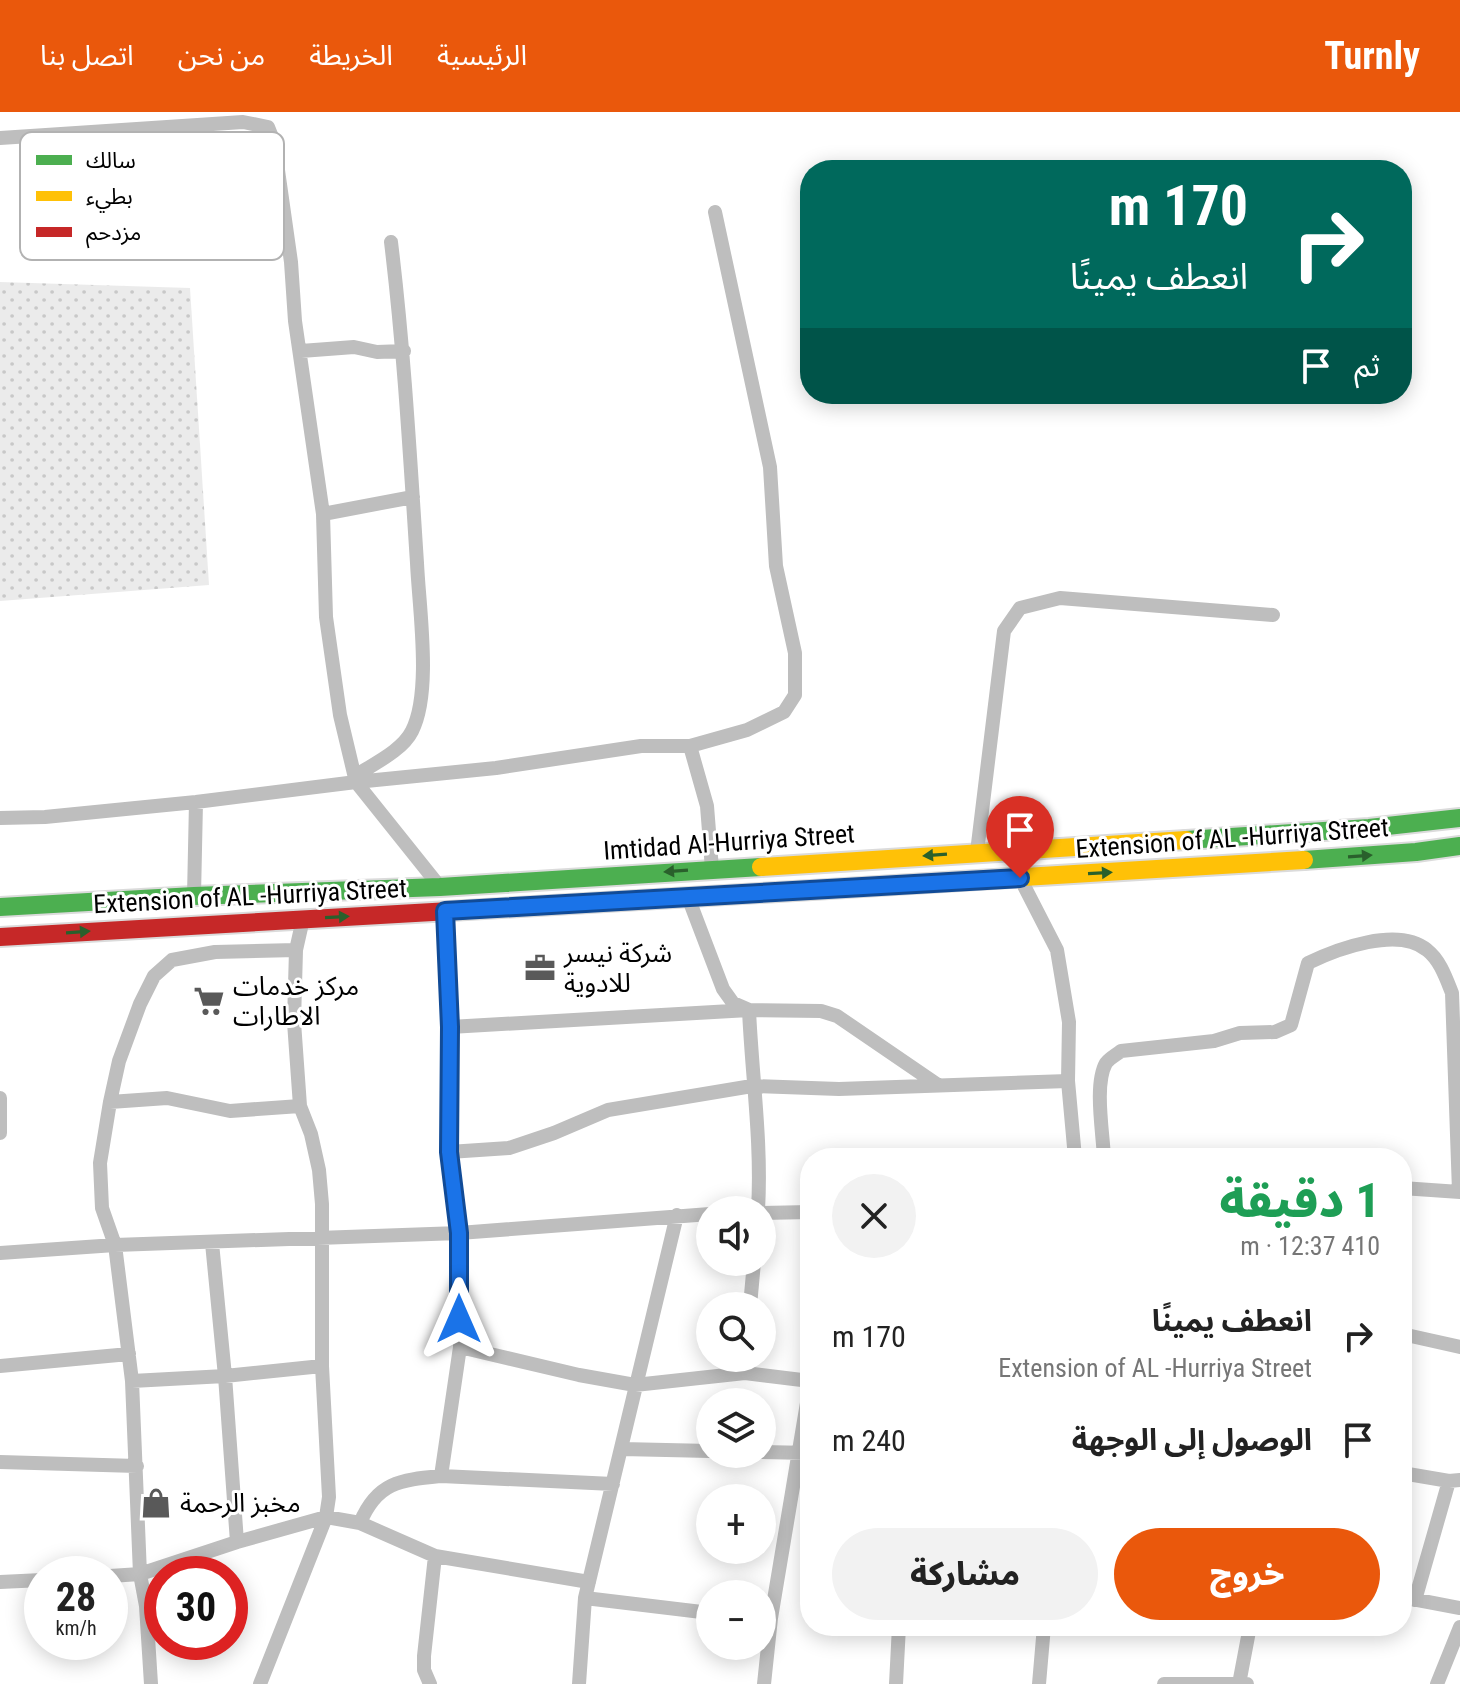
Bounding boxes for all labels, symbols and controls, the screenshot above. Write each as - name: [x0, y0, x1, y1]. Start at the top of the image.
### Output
- text: Turnly: [1324, 34, 1420, 78]
- text: اتصل بنا: [40, 39, 134, 72]
- text: من نحن: [178, 39, 265, 72]
- text: الخريطة: [309, 39, 393, 72]
- text: الرئيسية: [437, 39, 527, 72]
- legend: [20, 132, 284, 260]
- text: سالك: [86, 148, 136, 173]
- text: 170 m: [1109, 173, 1248, 239]
- text: بطيء: [86, 184, 133, 213]
- icon: right: [1276, 192, 1380, 296]
- text: مزدحم: [86, 220, 141, 249]
- text: انعطف يمينًا: [1070, 256, 1248, 298]
- icon: arrive: [1294, 344, 1338, 388]
- text: ثم: [1354, 348, 1380, 383]
- pin: [986, 796, 1054, 878]
- icon: arrive: [998, 808, 1042, 852]
- street label: Extension of AL -Hurriya Street: [1074, 812, 1390, 864]
- street label: Imtidad Al-Hurriya Street: [602, 818, 856, 866]
- one-way arrow: [922, 849, 947, 862]
- one-way arrow: [1348, 849, 1373, 862]
- one-way arrow: [663, 865, 688, 878]
- one-way arrow: [1088, 866, 1113, 879]
- street label: Extension of AL -Hurriya Street: [93, 873, 407, 919]
- one-way arrow: [325, 910, 350, 923]
- one-way arrow: [66, 925, 91, 938]
- place label: شركة نيسر للادوية: [563, 938, 672, 998]
- office icon: شركة نيسر للادوية: [523, 951, 557, 985]
- place label: مركز خدمات الاطارات: [233, 971, 359, 1031]
- supermarket icon: مركز خدمات الاطارات: [192, 984, 226, 1018]
- text: 1 دقيقة: [1219, 1172, 1380, 1229]
- button: close: [832, 1174, 916, 1258]
- map controls: [696, 1196, 776, 1660]
- button: sound: [696, 1196, 776, 1276]
- text: 410 m · 12:37: [1240, 1231, 1380, 1261]
- position arrow: [417, 1277, 501, 1361]
- button: search: [696, 1292, 776, 1372]
- text: انعطف يمينًا: [1152, 1303, 1312, 1338]
- icon: right: [1336, 1314, 1380, 1358]
- text: 170 m: [832, 1319, 906, 1354]
- text: Extension of AL -Hurriya Street: [998, 1353, 1312, 1383]
- button: layers: [696, 1388, 776, 1468]
- icon: arrive: [1336, 1418, 1380, 1462]
- text: الوصول إلى الوجهة: [1072, 1422, 1312, 1457]
- text: 240 m: [832, 1423, 906, 1458]
- button: +: [696, 1484, 776, 1564]
- shop icon: مخبز الرحمة: [139, 1486, 173, 1520]
- place label: مخبز الرحمة: [180, 1488, 301, 1518]
- button: مشاركة: [832, 1528, 1098, 1620]
- button: خروج: [1114, 1528, 1380, 1620]
- speed limit sign: 30: [144, 1556, 248, 1660]
- text: 28: [56, 1574, 96, 1621]
- button: −: [696, 1580, 776, 1660]
- text: km/h: [55, 1616, 97, 1640]

